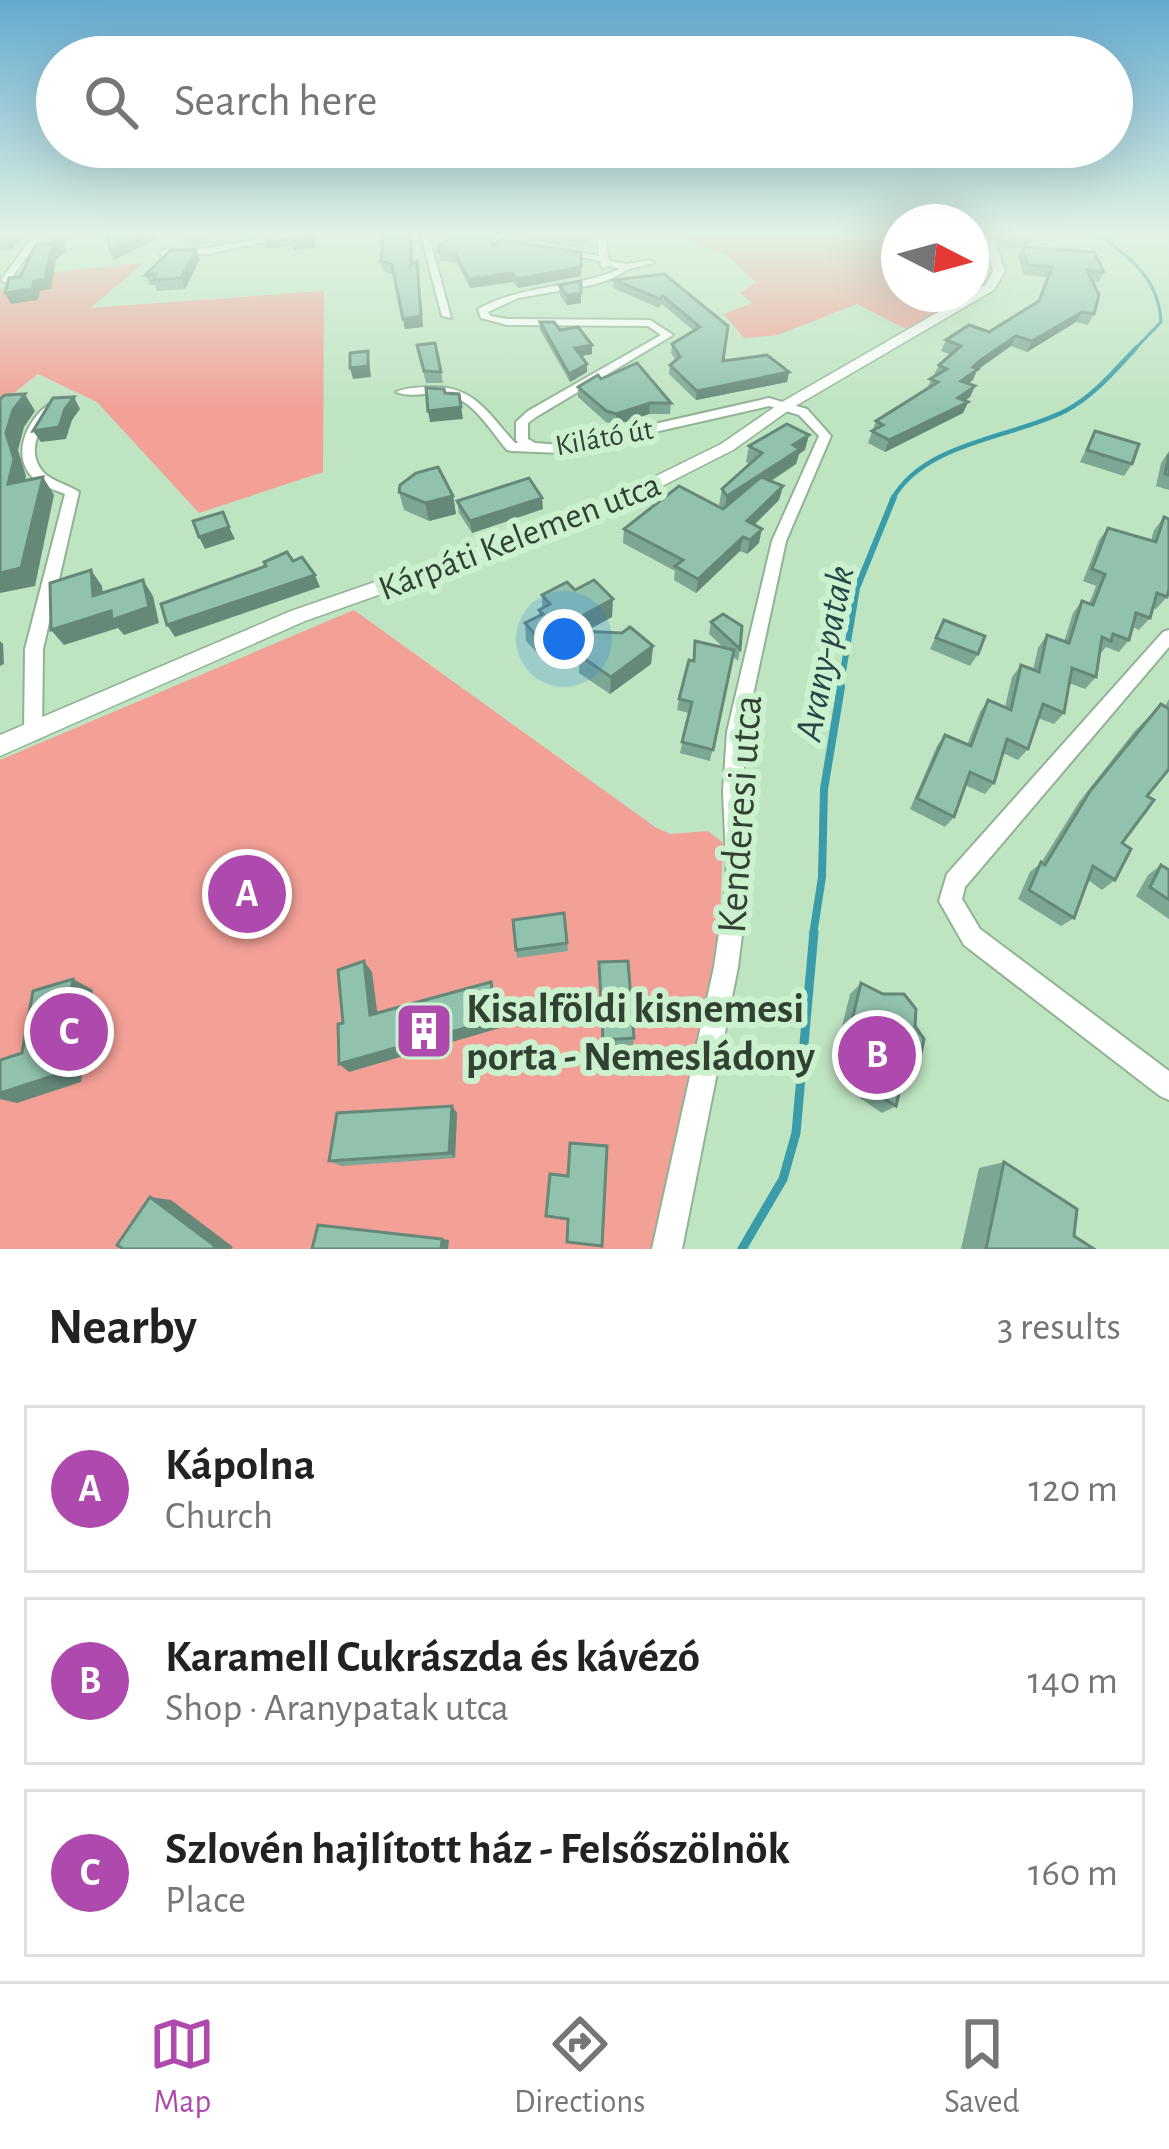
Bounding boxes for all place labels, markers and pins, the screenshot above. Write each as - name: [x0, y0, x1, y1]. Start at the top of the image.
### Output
- pin: A: [208, 849, 286, 939]
- pin: C: [30, 987, 108, 1077]
- place label: Kisalföldi kisnemesi porta - Nemesládony: [466, 988, 815, 1078]
- building icon: Kisalföldi kisnemesi porta - Nemesládony: [393, 1000, 455, 1062]
- pin: B: [838, 1010, 916, 1100]

